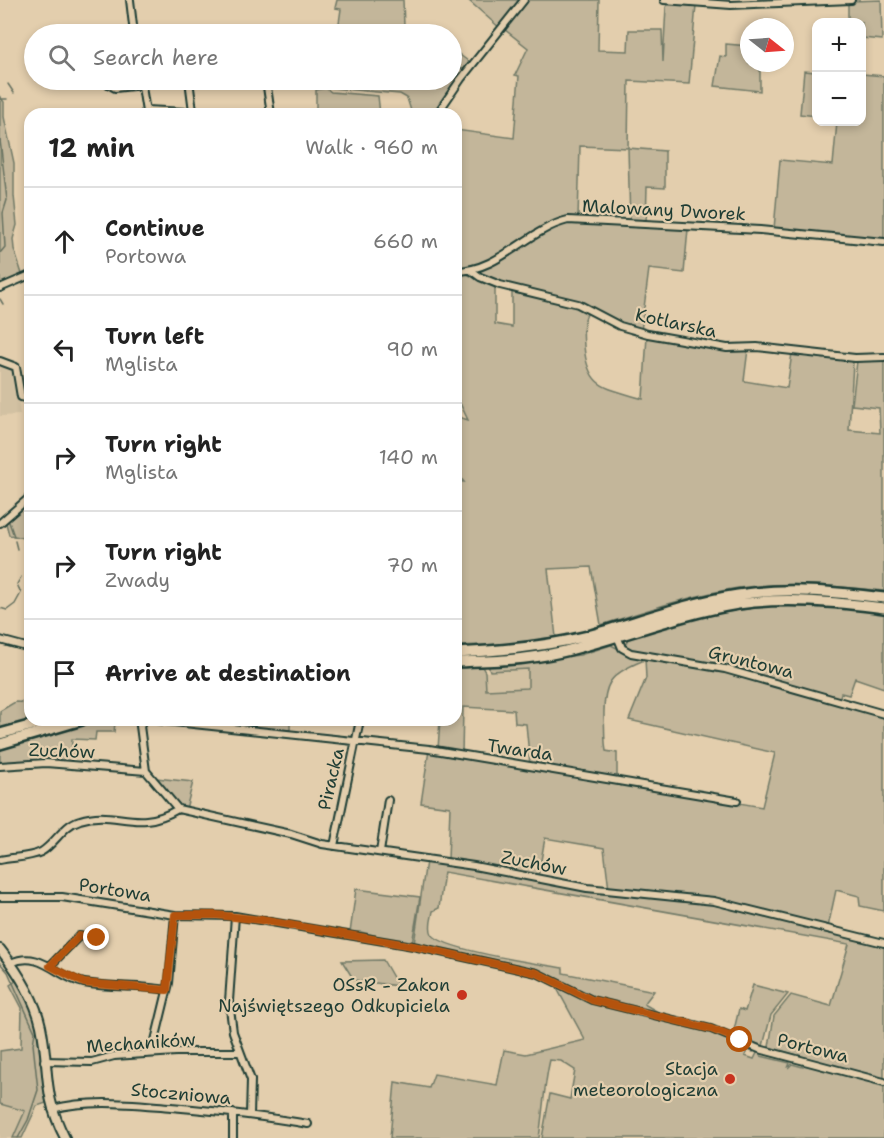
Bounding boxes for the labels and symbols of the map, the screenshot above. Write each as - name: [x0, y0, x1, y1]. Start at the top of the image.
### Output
- north arrow: [740, 18, 794, 72]
- street label: Malowany Dworek: [581, 194, 747, 226]
- street label: Kotlarska: [633, 303, 719, 343]
- street label: Gruntowa: [706, 640, 796, 684]
- street label: Twarda: [486, 734, 554, 766]
- street label: Zuchów: [28, 738, 96, 764]
- street label: Piracka: [312, 745, 350, 813]
- street label: Zuchów: [499, 845, 569, 881]
- street label: Portowa: [77, 872, 153, 908]
- route end: [83, 924, 109, 950]
- place label: OSsR - Zakon Najświętszego Odkupiciela: [218, 973, 450, 1018]
- marker: OSsR - Zakon Najświętszego Odkupiciela: [455, 988, 469, 1002]
- route start: [726, 1026, 752, 1052]
- street label: Mechaników: [85, 1027, 197, 1059]
- street label: Portowa: [775, 1028, 851, 1068]
- place label: Stacja meteorologiczna: [573, 1057, 718, 1102]
- marker: Stacja meteorologiczna: [723, 1072, 737, 1086]
- street label: Stoczniowa: [130, 1078, 232, 1110]

